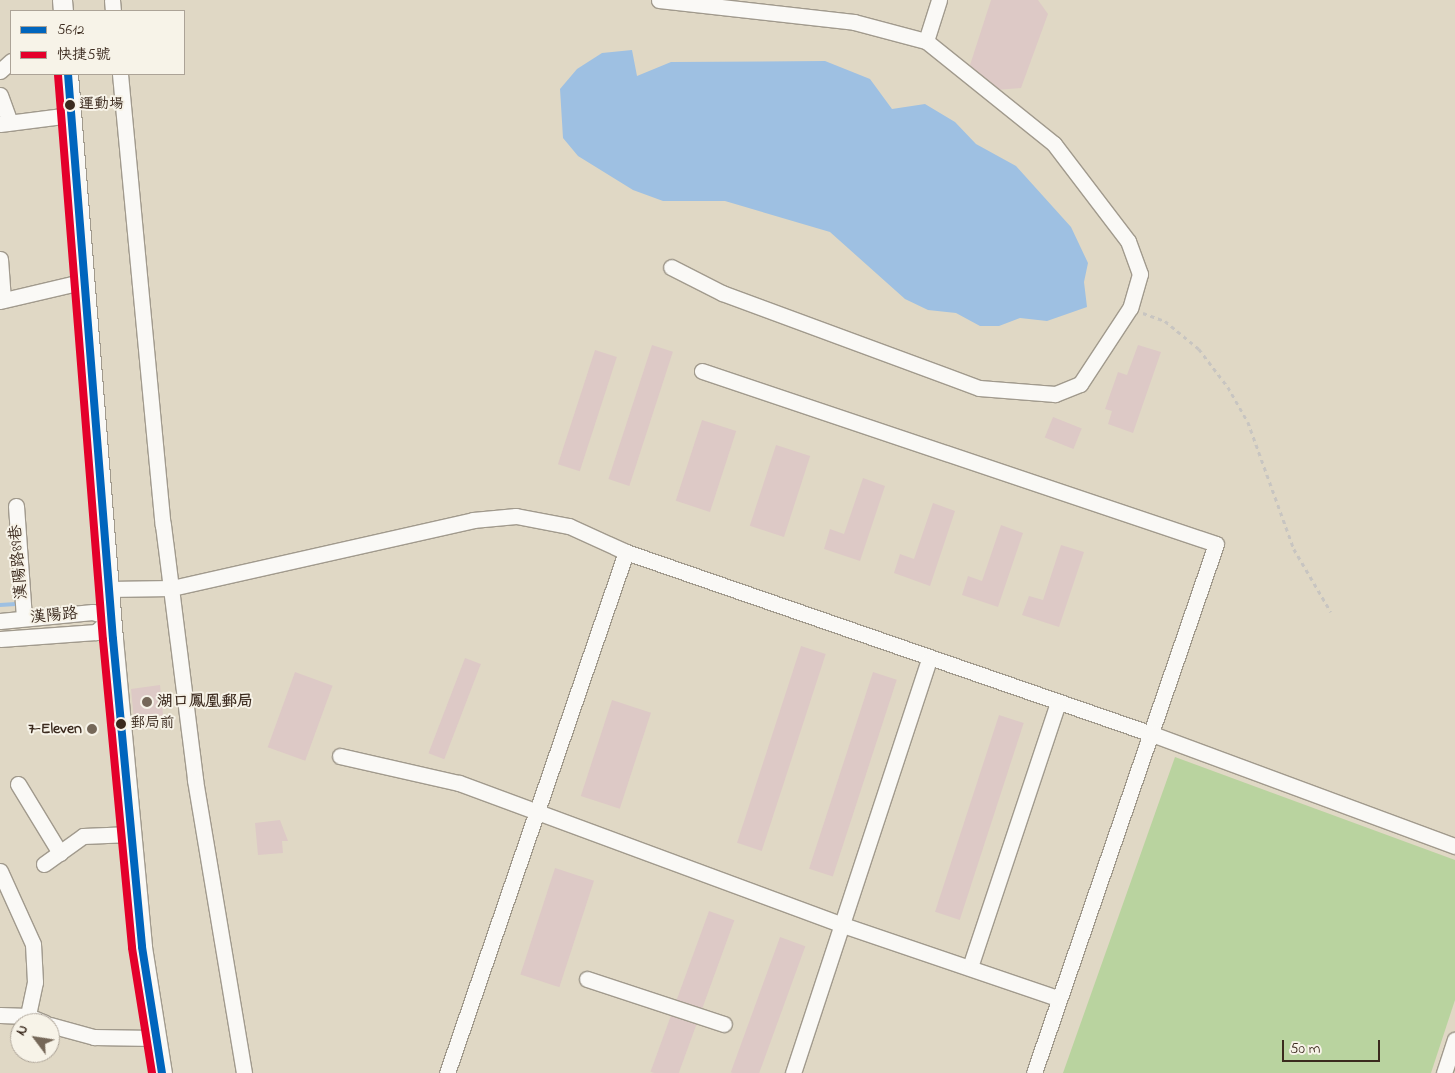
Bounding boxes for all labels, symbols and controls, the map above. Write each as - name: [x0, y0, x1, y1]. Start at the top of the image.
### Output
- legend: [10, 10, 185, 75]
- text: 5612: [57, 19, 84, 41]
- text: 快捷5號: [57, 44, 111, 66]
- place label: 運動場: [79, 96, 124, 114]
- marker: 運動場: [65, 100, 75, 110]
- street label: 漢陽路89巷: [6, 524, 32, 600]
- street label: 漢陽路: [29, 604, 79, 628]
- place label: 湖口鳳凰郵局: [157, 692, 253, 712]
- marker: 湖口鳳凰郵局: [141, 696, 153, 708]
- place label: 郵局前: [130, 715, 175, 733]
- place label: 7-Eleven: [28, 719, 82, 739]
- marker: 郵局前: [116, 719, 126, 729]
- marker: 7-Eleven: [86, 723, 98, 735]
- north arrow: [10, 1013, 60, 1063]
- text: N: [11, 1021, 34, 1040]
- scale bar: [1285, 1030, 1382, 1062]
- text: 50 m: [1290, 1038, 1320, 1060]

